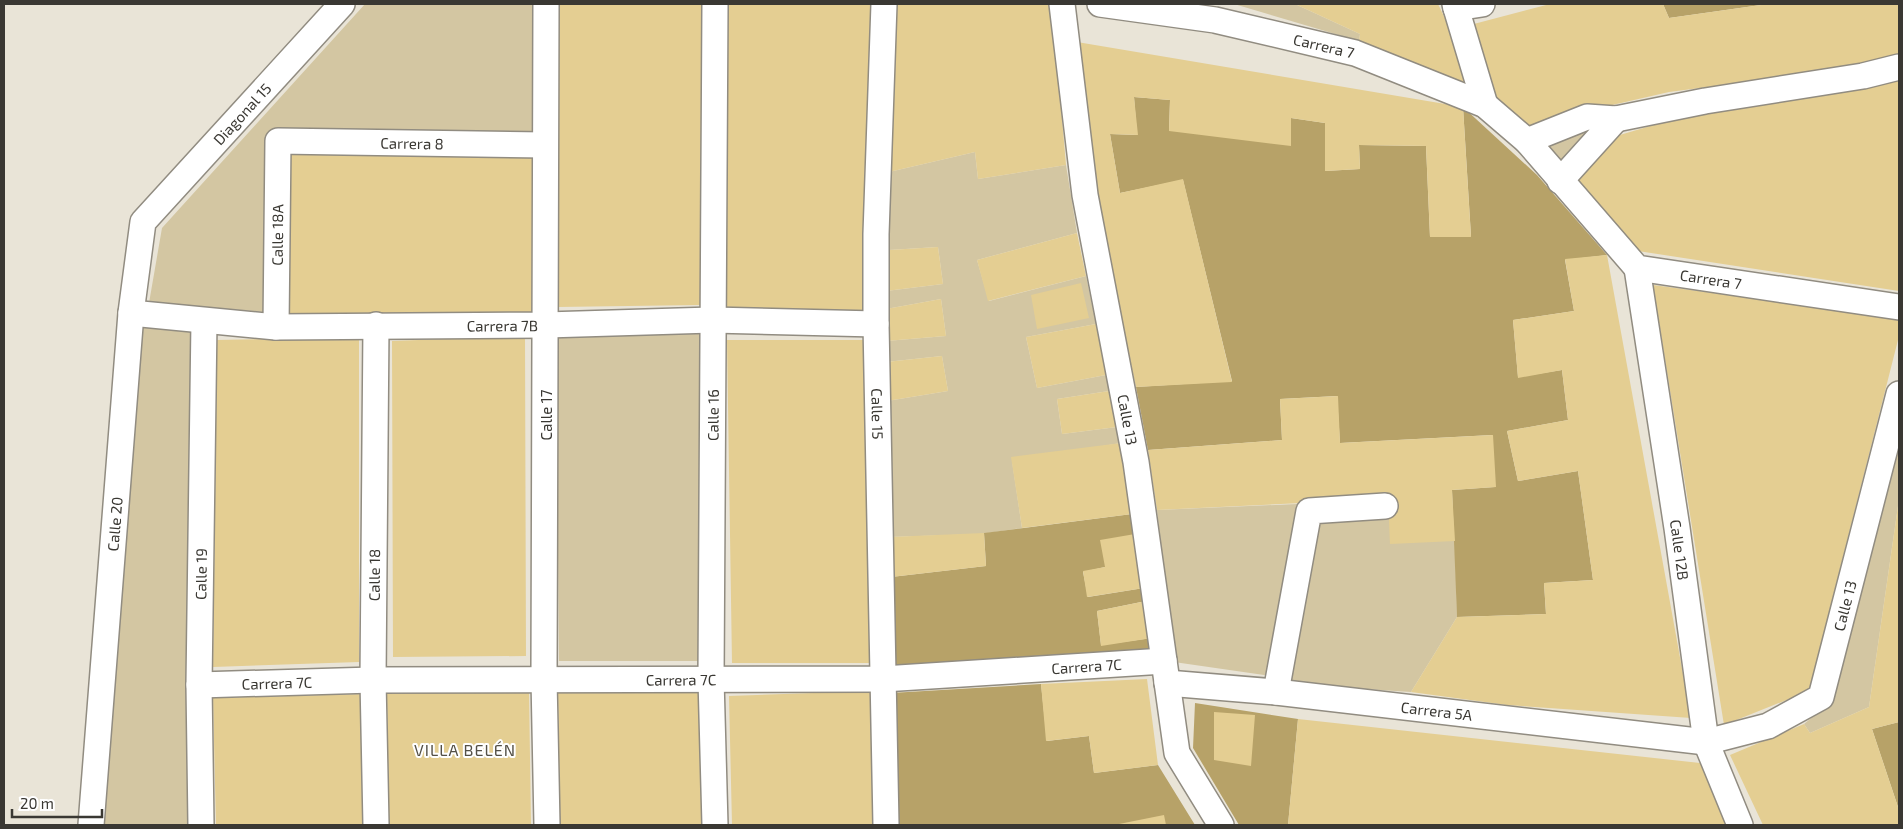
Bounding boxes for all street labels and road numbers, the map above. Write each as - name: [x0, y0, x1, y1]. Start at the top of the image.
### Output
- street label: Carrera 7: [1292, 30, 1356, 62]
- street label: Diagonal 15: [209, 79, 275, 148]
- street label: Carrera 8: [380, 134, 444, 152]
- street label: Calle 18A: [268, 203, 286, 266]
- street label: Carrera 7: [1679, 266, 1743, 293]
- street label: Carrera 7B: [467, 316, 538, 335]
- street label: Calle 15: [868, 388, 887, 440]
- street label: Calle 17: [537, 389, 555, 440]
- street label: Calle 16: [703, 389, 722, 441]
- street label: Calle 13: [1114, 393, 1142, 447]
- street label: Calle 20: [103, 496, 126, 552]
- street label: Calle 12B: [1667, 518, 1693, 581]
- street label: Calle 19: [191, 548, 210, 600]
- street label: Calle 18: [365, 549, 383, 601]
- street label: Calle 13: [1829, 579, 1860, 633]
- street label: Carrera 7C: [1051, 655, 1123, 677]
- street label: Carrera 7C: [646, 670, 717, 688]
- street label: Carrera 7C: [241, 673, 313, 693]
- street label: Carrera 5A: [1400, 698, 1474, 724]

